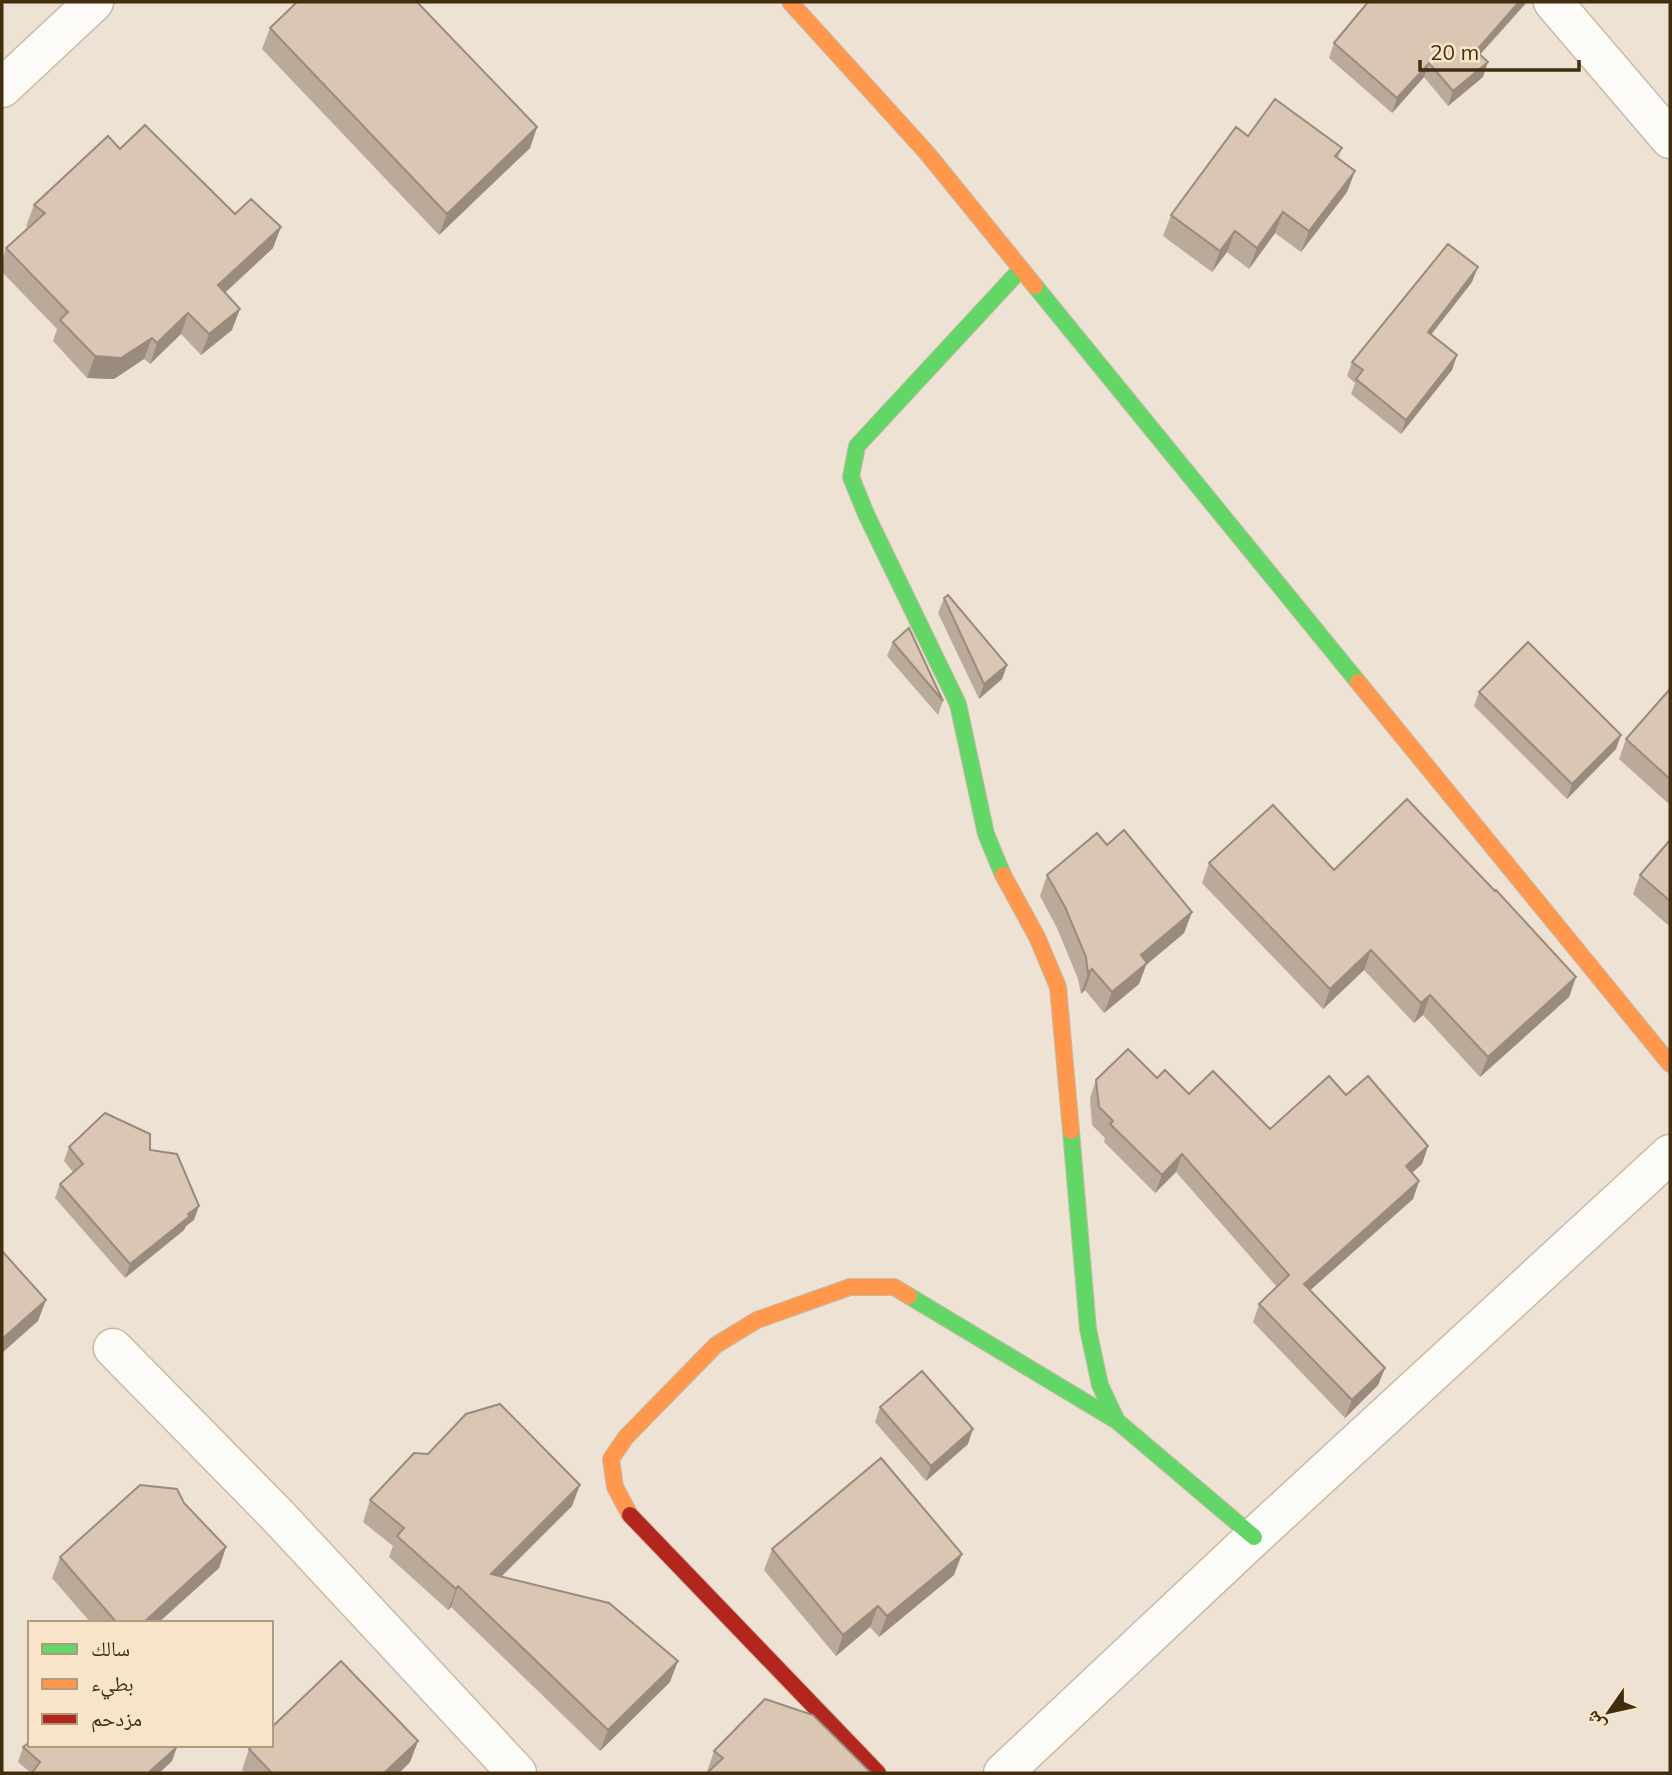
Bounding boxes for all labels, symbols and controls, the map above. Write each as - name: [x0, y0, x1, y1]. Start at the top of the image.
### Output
- scale bar: [1420, 28, 1579, 72]
- text: 20 m: [1430, 39, 1479, 65]
- legend: [28, 1621, 273, 1747]
- text: سالك: [91, 1635, 130, 1661]
- text: بطيء: [91, 1670, 134, 1700]
- north arrow: [1574, 1677, 1644, 1747]
- text: مزدحم: [91, 1705, 142, 1733]
- text: ش: [1579, 1706, 1610, 1737]

